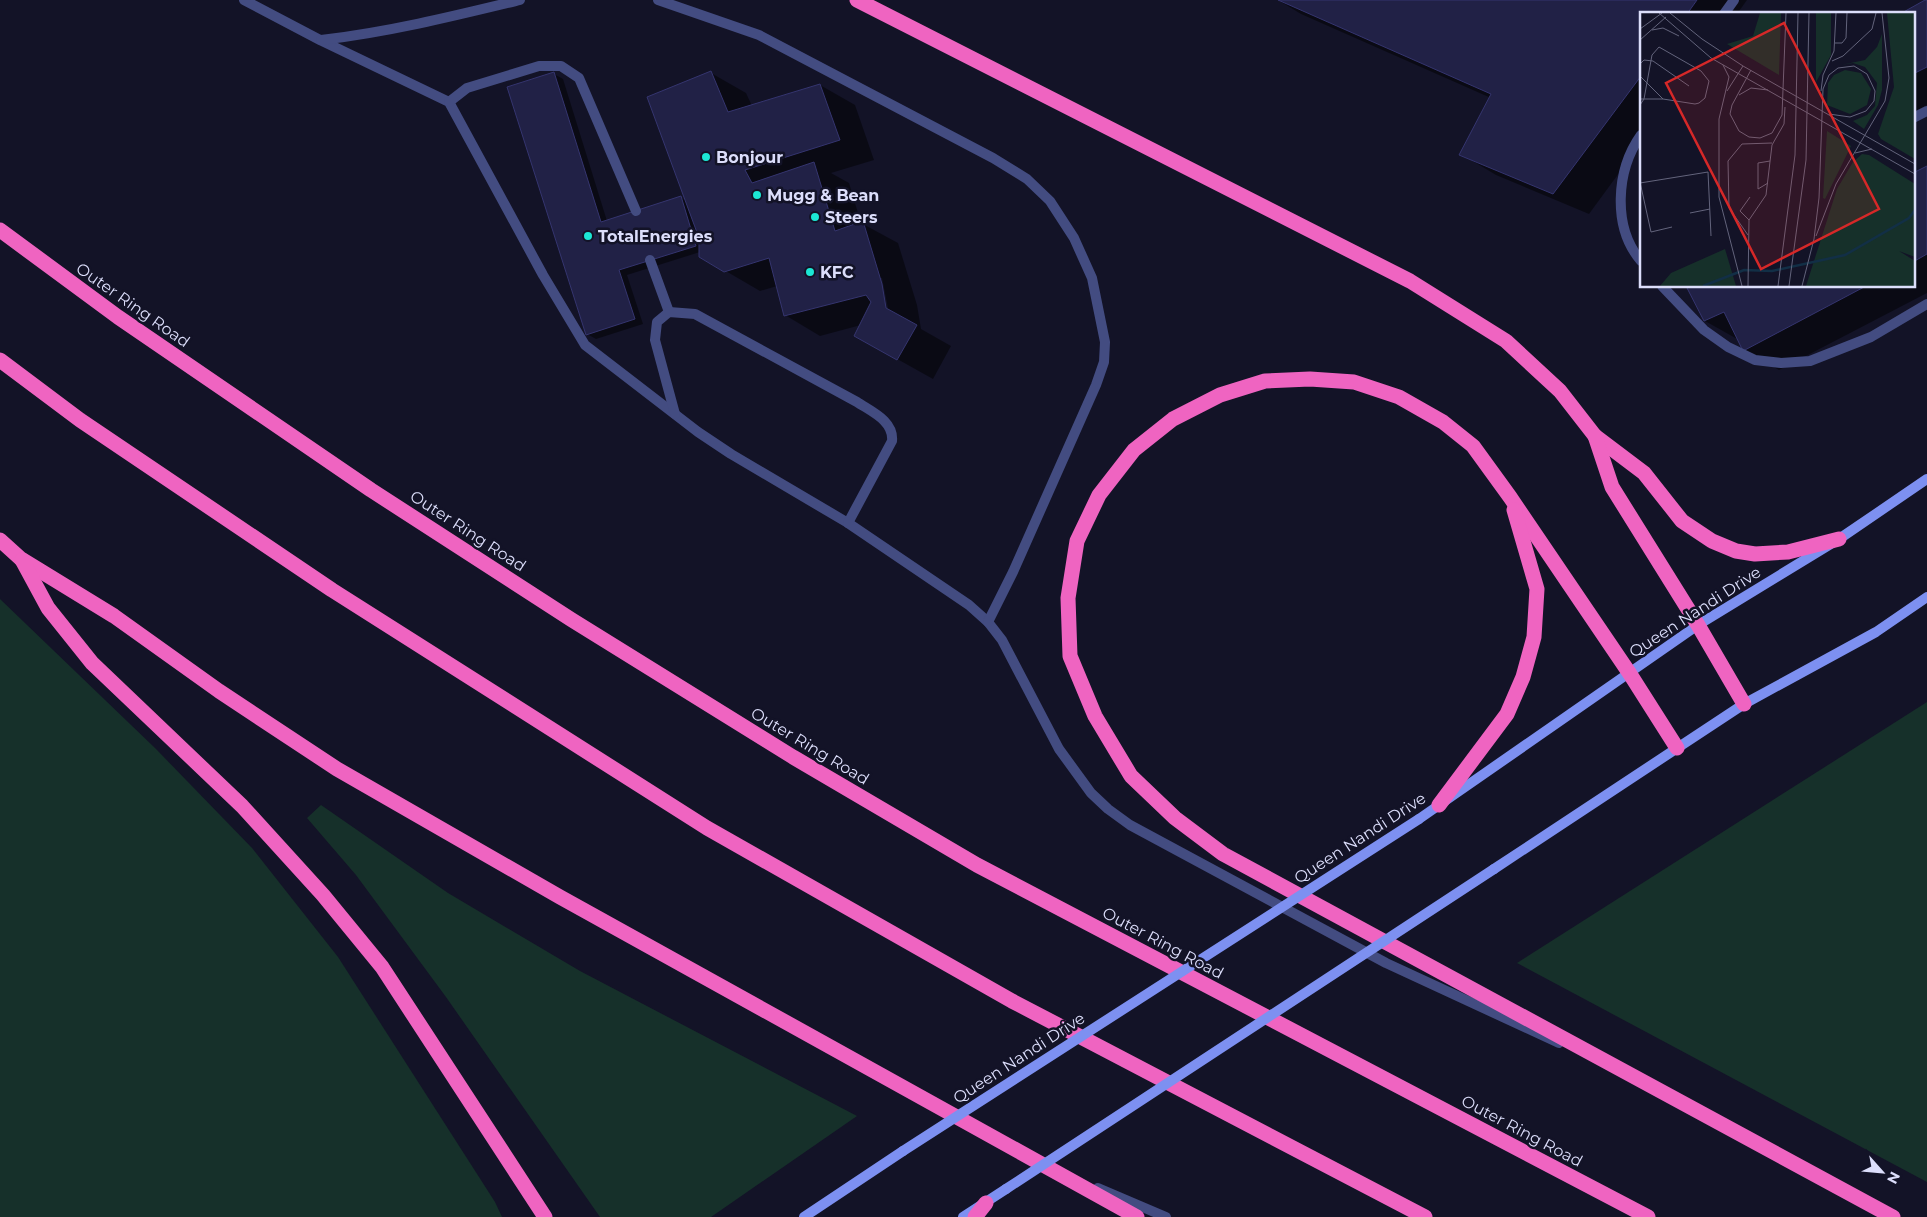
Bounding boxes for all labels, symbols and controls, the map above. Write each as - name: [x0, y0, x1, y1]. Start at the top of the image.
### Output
- inset map: [1640, 12, 1914, 288]
- place label: Bonjour: [716, 148, 783, 167]
- marker: Bonjour: [700, 151, 712, 163]
- place label: Mugg & Bean: [767, 186, 879, 205]
- marker: Mugg & Bean: [751, 189, 763, 201]
- place label: Steers: [825, 208, 878, 227]
- marker: Steers: [809, 211, 821, 223]
- place label: TotalEnergies: [598, 227, 713, 246]
- marker: TotalEnergies: [582, 230, 594, 242]
- street label: Outer Ring Road: [73, 259, 193, 351]
- place label: KFC: [820, 263, 854, 282]
- marker: KFC: [804, 266, 816, 278]
- street label: Outer Ring Road: [406, 486, 530, 576]
- street label: Queen Nandi Drive: [1626, 562, 1764, 662]
- street label: Outer Ring Road: [748, 703, 872, 789]
- street label: Queen Nandi Drive: [1291, 788, 1429, 888]
- street label: Outer Ring Road: [1099, 903, 1227, 983]
- street label: Queen Nandi Drive: [950, 1008, 1088, 1108]
- street label: Outer Ring Road: [1458, 1091, 1586, 1171]
- north arrow: [1857, 1147, 1907, 1197]
- text: N: [1883, 1169, 1904, 1187]

